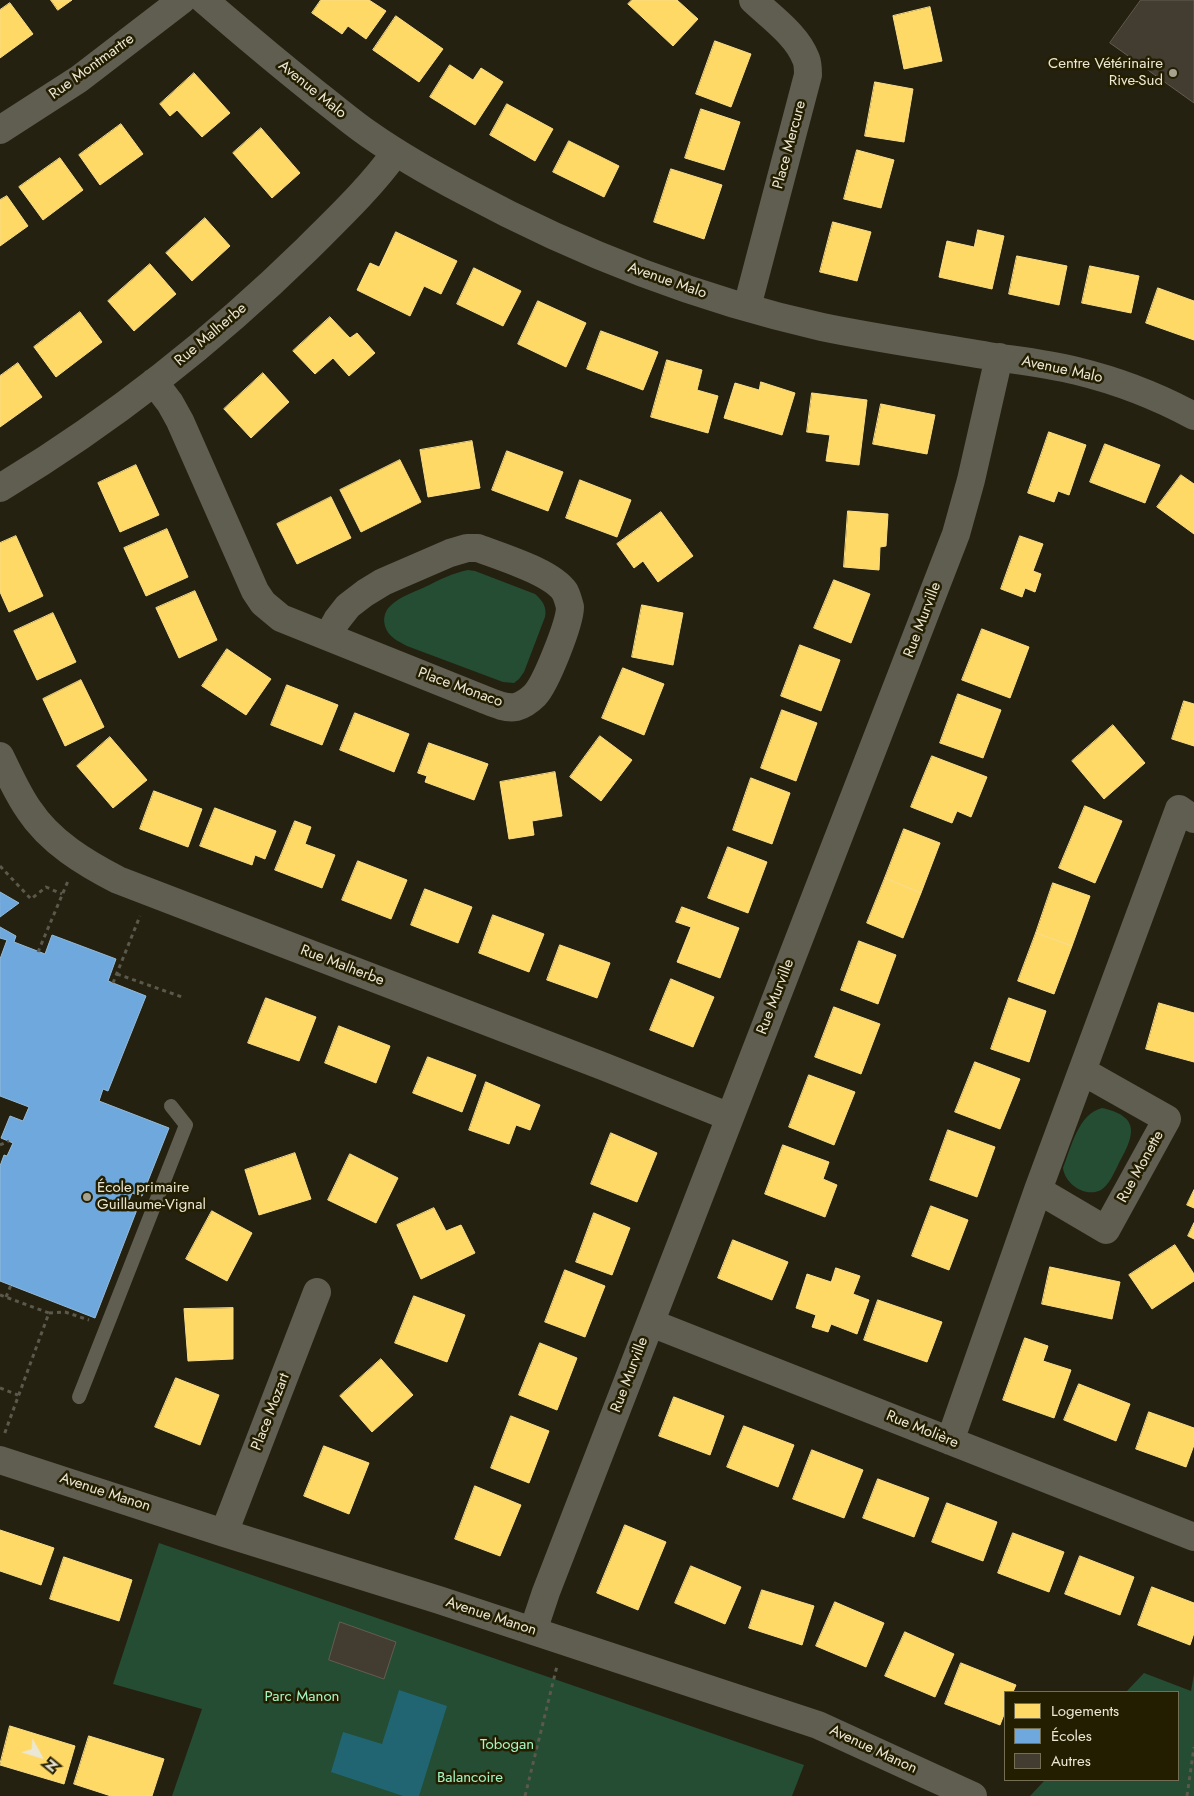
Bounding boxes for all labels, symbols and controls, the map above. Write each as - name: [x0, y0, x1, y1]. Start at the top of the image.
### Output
- street label: Rue Montmartre: [46, 30, 138, 104]
- place label: Centre Vétérinaire Rive-Sud: [1048, 55, 1163, 90]
- street label: Avenue Malo: [274, 57, 350, 123]
- marker: Centre Vétérinaire Rive-Sud: [1167, 67, 1179, 79]
- street label: Place Mercure: [770, 99, 810, 191]
- street label: Avenue Malo: [625, 259, 709, 303]
- street label: Rue Malherbe: [171, 300, 251, 370]
- street label: Avenue Malo: [1020, 353, 1104, 387]
- street label: Rue Murville: [900, 580, 946, 660]
- street label: Place Monaco: [415, 664, 505, 712]
- street label: Rue Malherbe: [298, 942, 386, 990]
- street label: Rue Murville: [753, 957, 799, 1037]
- street label: Rue Monette: [1114, 1128, 1168, 1206]
- place label: École primaire Guillaume-Vignal: [97, 1179, 206, 1214]
- marker: École primaire Guillaume-Vignal: [81, 1191, 93, 1203]
- street label: Rue Murville: [607, 1335, 653, 1415]
- street label: Place Mozart: [248, 1371, 294, 1453]
- street label: Rue Molière: [883, 1407, 961, 1453]
- street label: Avenue Manon: [57, 1470, 153, 1516]
- street label: Avenue Manon: [443, 1594, 539, 1640]
- park label: Parc Manon: [265, 1688, 339, 1706]
- legend: [1004, 1691, 1179, 1781]
- text: Logements: [1051, 1700, 1119, 1722]
- street label: Avenue Manon: [826, 1722, 920, 1778]
- text: Écoles: [1051, 1725, 1092, 1747]
- north arrow: [15, 1731, 65, 1781]
- park label: Tobogan: [480, 1736, 534, 1754]
- text: Autres: [1051, 1750, 1091, 1772]
- text: N: [40, 1755, 63, 1776]
- park label: Balancoire: [437, 1769, 503, 1787]

